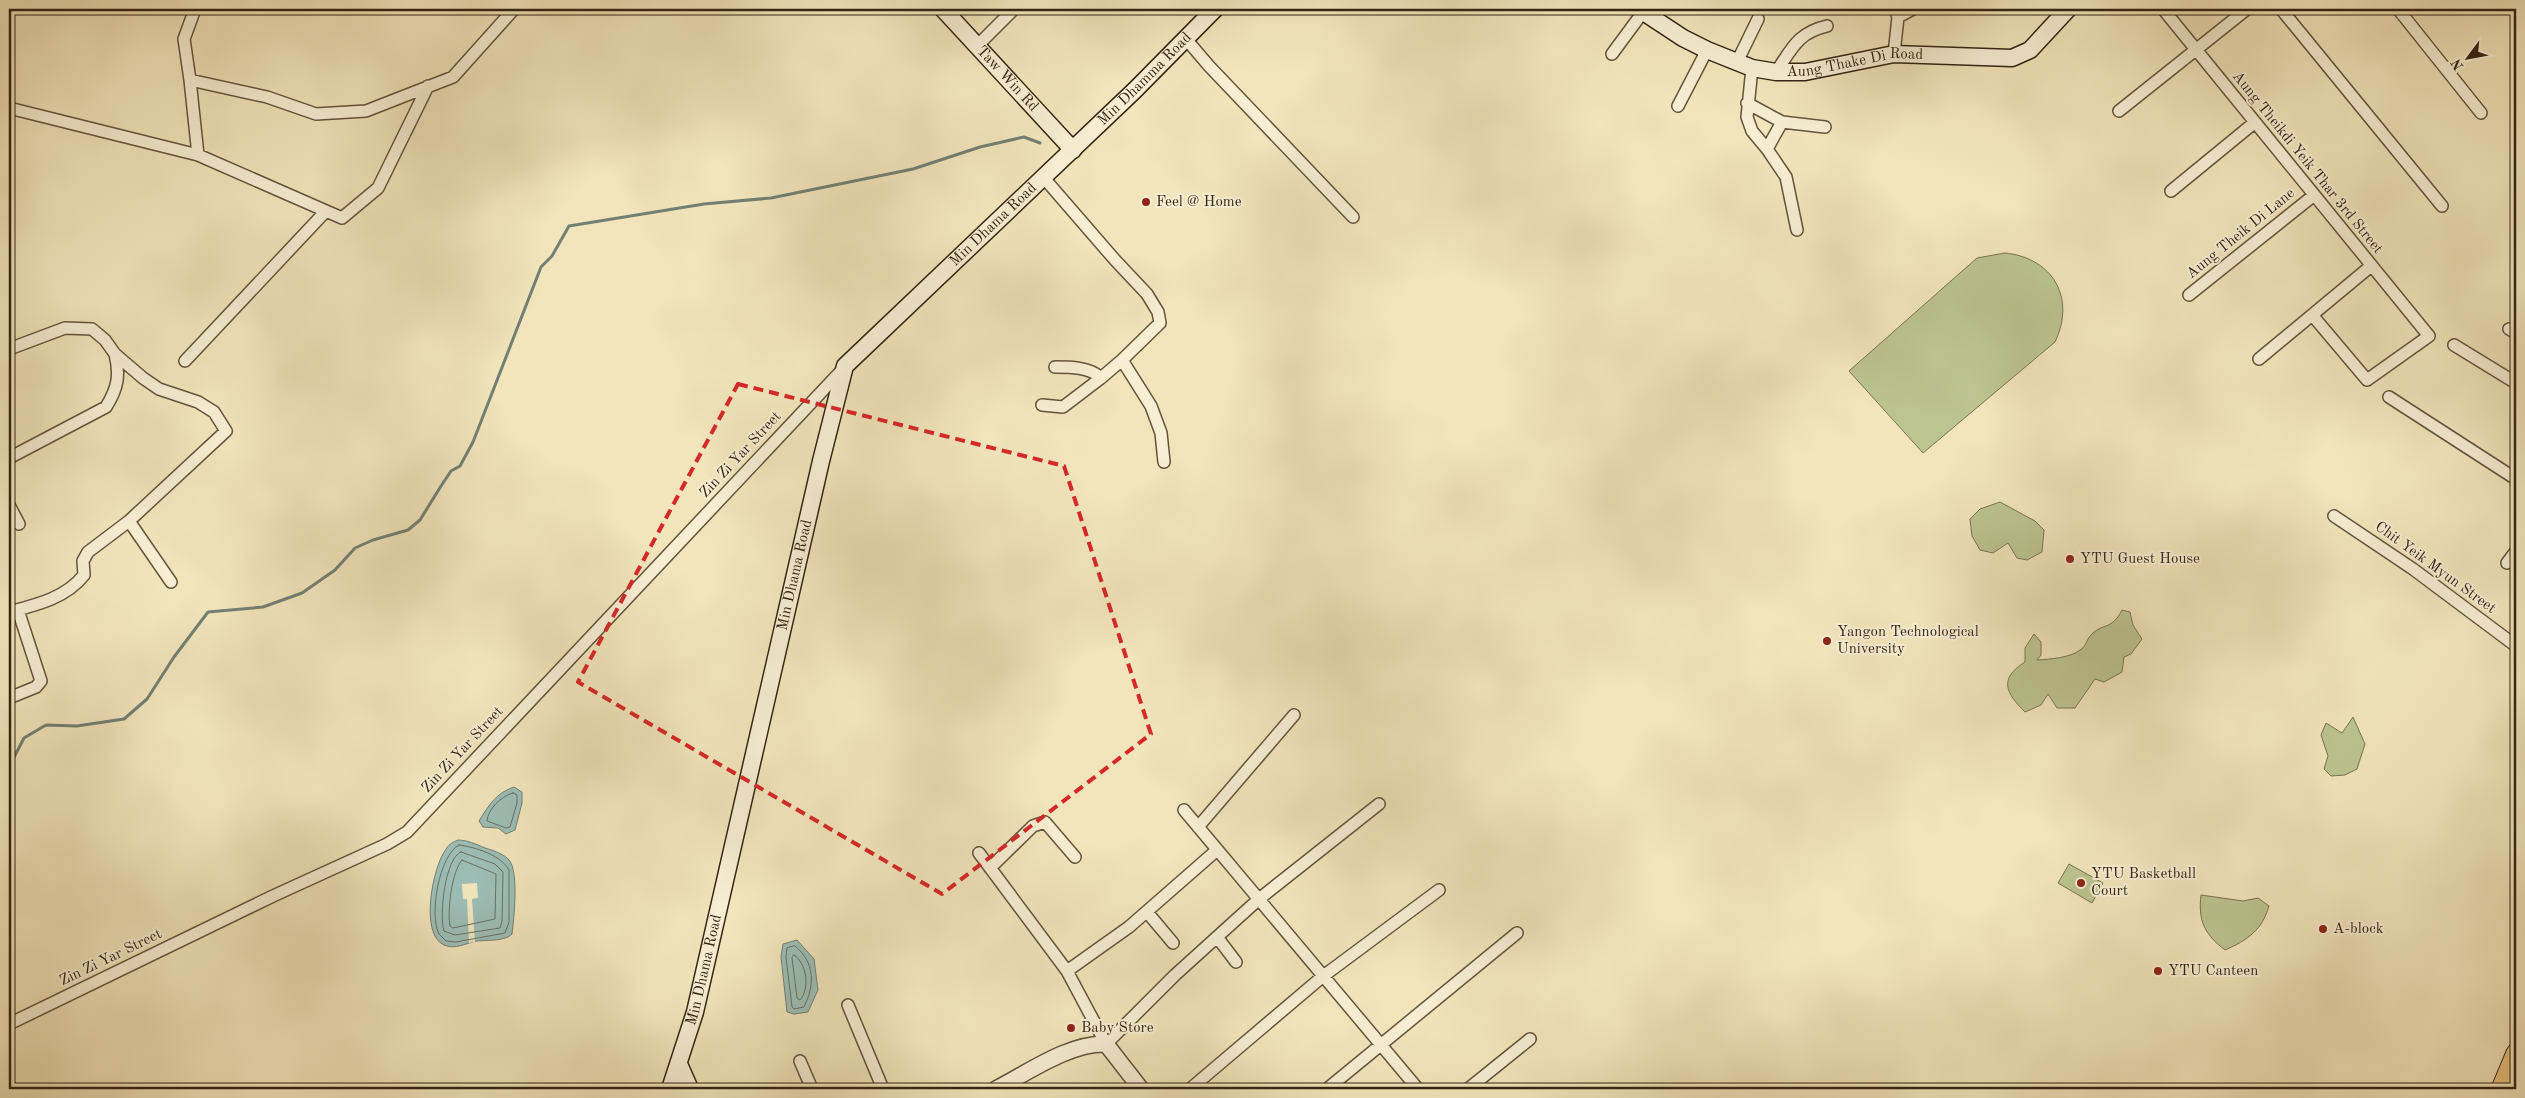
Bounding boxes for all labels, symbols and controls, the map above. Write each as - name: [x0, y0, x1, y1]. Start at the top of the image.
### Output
- street label: Min Dhamma Road: [1095, 30, 1195, 129]
- north arrow: [2442, 32, 2492, 82]
- street label: Taw Win Rd: [974, 43, 1041, 115]
- street label: Aung Thake Di Road: [1786, 46, 1924, 80]
- text: N: [2449, 56, 2467, 73]
- street label: Aung Theikdi Yeik Thar 3rd Street: [2229, 69, 2385, 257]
- street label: Min Dhama Road: [947, 180, 1040, 269]
- street label: Aung Theik Di Lane: [2184, 186, 2298, 282]
- place label: Feel @ Home: [1156, 195, 1242, 210]
- marker: Feel @ Home: [1140, 196, 1152, 208]
- street label: Zin Zi Yar Street: [697, 409, 785, 501]
- street label: Min Dhama Road: [775, 518, 815, 632]
- street label: Chit Yeik Myun Street: [2372, 519, 2498, 617]
- place label: YTU Guest House: [2080, 552, 2200, 567]
- marker: YTU Guest House: [2064, 553, 2076, 565]
- place label: Yangon Technological University: [1837, 625, 1979, 657]
- marker: Yangon Technological University: [1821, 635, 1833, 647]
- street label: Zin Zi Yar Street: [419, 704, 507, 796]
- place label: YTU Basketball Court: [2091, 867, 2196, 899]
- marker: YTU Basketball Court: [2075, 877, 2087, 889]
- street label: Min Dhama Road: [684, 913, 725, 1027]
- place label: A-block: [2333, 922, 2384, 937]
- marker: A-block: [2317, 923, 2329, 935]
- street label: Zin Zi Yar Street: [58, 927, 164, 989]
- place label: YTU Canteen: [2168, 964, 2258, 979]
- marker: YTU Canteen: [2152, 965, 2164, 977]
- place label: Baby Store: [1081, 1021, 1154, 1036]
- marker: Baby Store: [1065, 1022, 1077, 1034]

